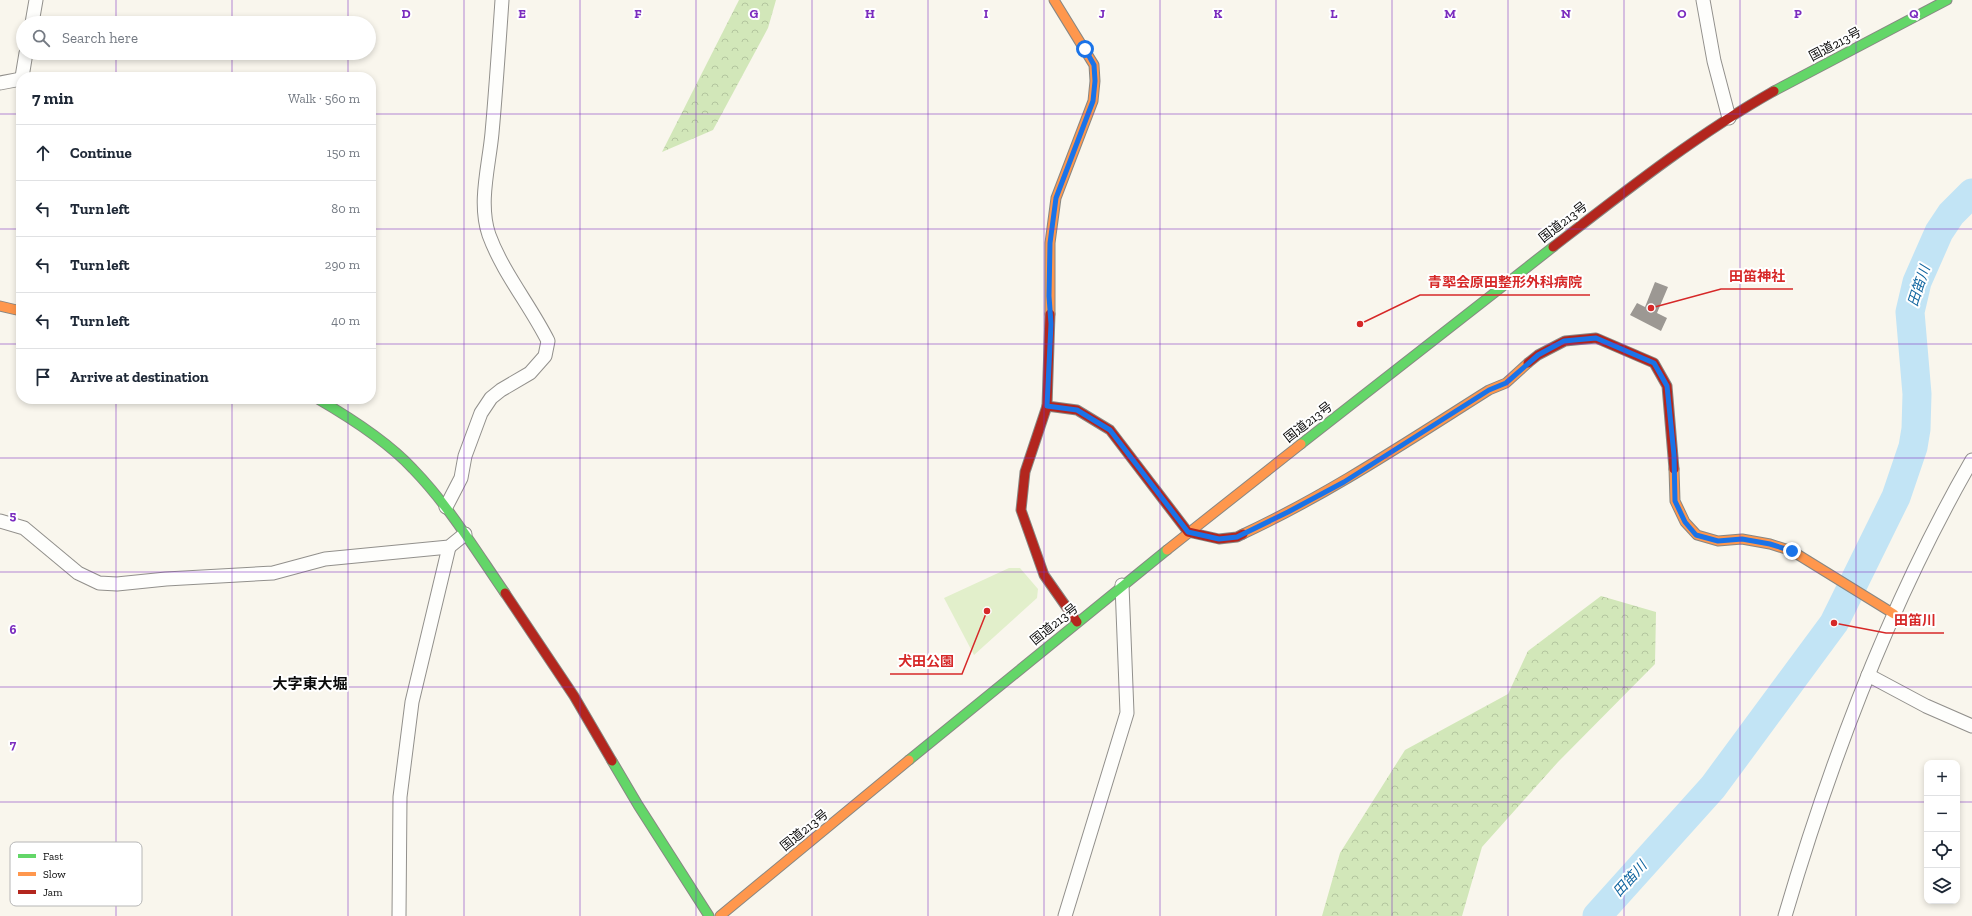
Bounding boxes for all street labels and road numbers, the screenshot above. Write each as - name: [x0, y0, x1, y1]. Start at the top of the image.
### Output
- street label: 国道213号: [1806, 24, 1864, 64]
- street label: 国道213号: [1536, 199, 1590, 245]
- street label: 国道213号: [1281, 399, 1335, 445]
- street label: 国道213号: [1027, 600, 1081, 648]
- street label: 国道213号: [777, 806, 831, 854]

